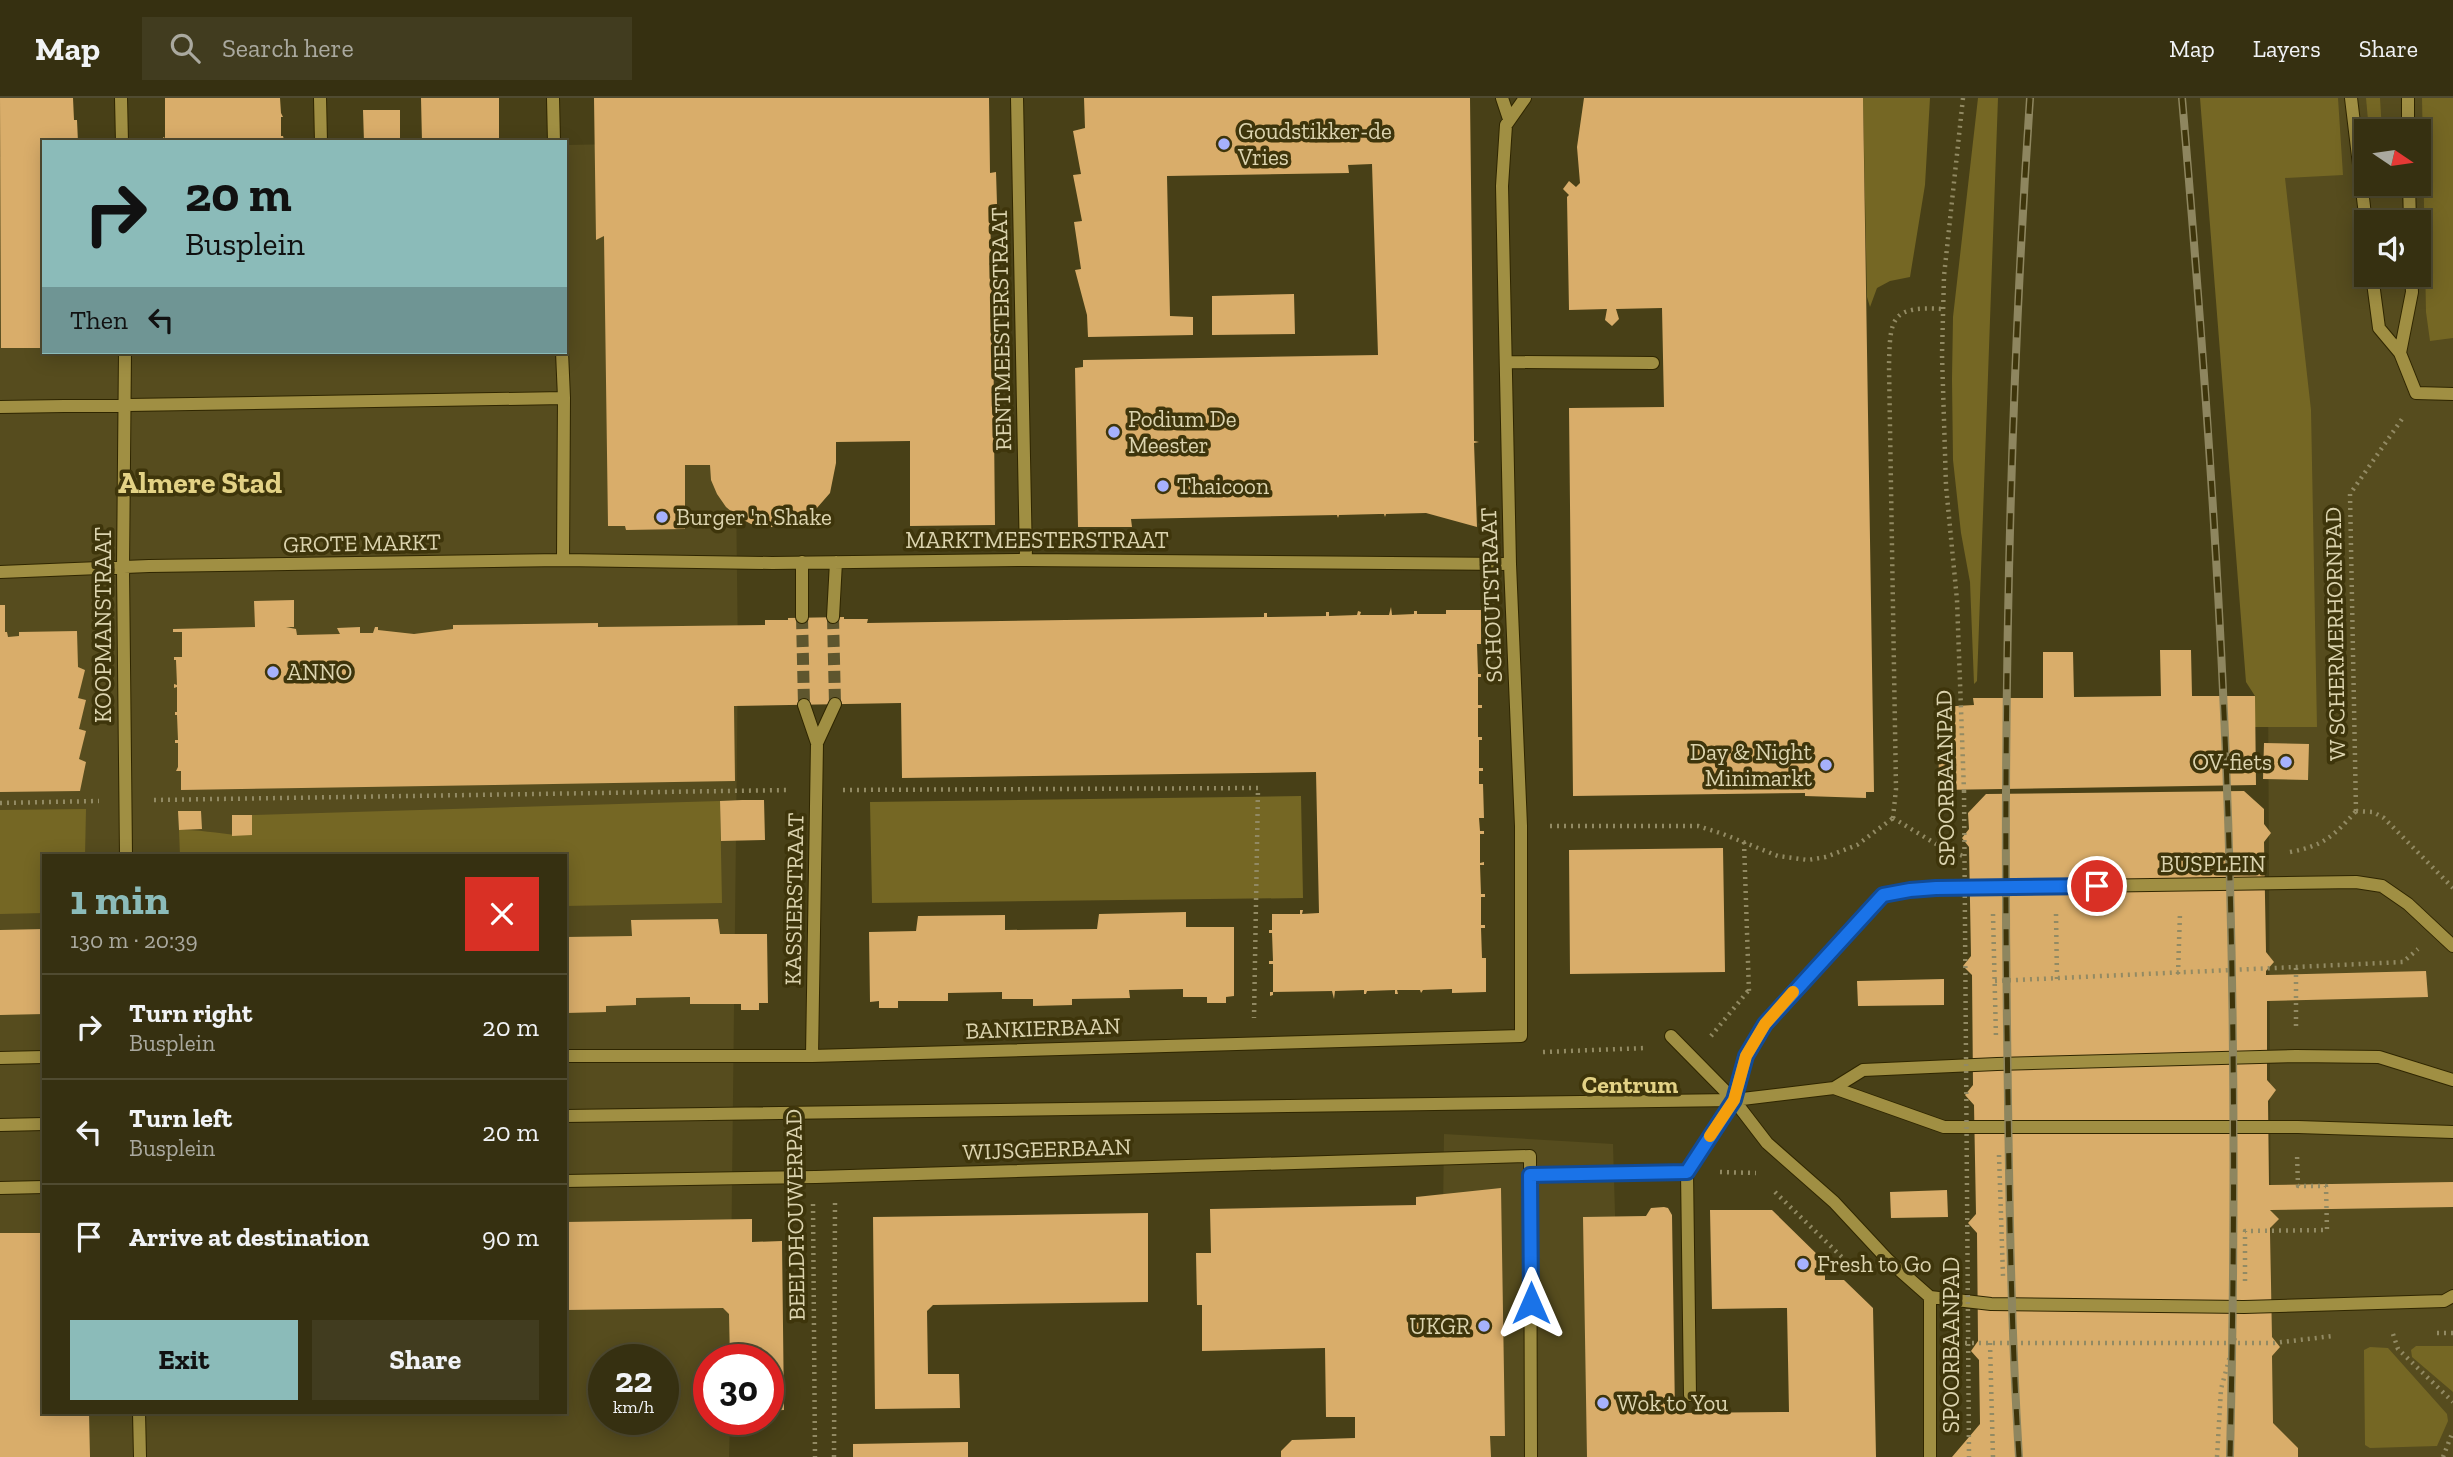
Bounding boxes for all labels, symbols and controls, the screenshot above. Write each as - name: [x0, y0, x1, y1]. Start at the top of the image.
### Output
- search box: [142, 17, 632, 80]
- text: Map: [35, 29, 100, 68]
- icon: search: [166, 29, 204, 67]
- text: Search here: [222, 32, 354, 64]
- text: Map: [2169, 34, 2215, 63]
- text: Layers: [2253, 34, 2321, 63]
- text: Share: [2359, 34, 2418, 63]
- place label: Goudstikker-de Vries: [1237, 117, 1392, 171]
- north arrow: [2354, 119, 2431, 196]
- map controls: [2354, 119, 2431, 287]
- marker: Goudstikker-de Vries: [1216, 136, 1232, 152]
- text: 20 m: [185, 165, 292, 224]
- icon: right: [70, 168, 161, 259]
- street label: RENTMEESTERSTRAAT: [985, 207, 1017, 451]
- button: sound: [2354, 210, 2431, 287]
- text: Busplein: [185, 225, 305, 263]
- icon: left: [142, 301, 180, 339]
- text: Then: [70, 304, 128, 336]
- place label: Podium De Meester: [1128, 405, 1237, 459]
- marker: Podium De Meester: [1106, 424, 1122, 440]
- district label: Almere Stad: [118, 465, 282, 501]
- place label: Thaicoon: [1177, 472, 1269, 500]
- marker: Thaicoon: [1155, 478, 1171, 494]
- place label: Burger 'n Shake: [676, 503, 832, 531]
- street label: SCHOUTSTRAAT: [1474, 507, 1508, 683]
- street label: W SCHERMERHORNPAD: [2319, 507, 2351, 761]
- marker: Burger 'n Shake: [654, 509, 670, 525]
- street label: MARKTMEESTERSTRAAT: [905, 526, 1169, 554]
- street label: KOOPMANSTRAAT: [89, 527, 117, 723]
- street label: GROTE MARKT: [283, 528, 441, 558]
- place label: ANNO: [287, 658, 352, 686]
- marker: ANNO: [265, 664, 281, 680]
- street label: SPOORBAANPAD: [1929, 690, 1961, 866]
- place label: Day & Night Minimarkt: [1690, 738, 1812, 792]
- place label: OV-fiets: [2192, 748, 2272, 776]
- marker: OV-fiets: [2278, 754, 2294, 770]
- marker: Day & Night Minimarkt: [1818, 757, 1834, 773]
- street label: KASSIERSTRAAT: [778, 812, 810, 986]
- street label: BUSPLEIN: [2160, 850, 2266, 878]
- pin: [2067, 856, 2127, 916]
- icon: arrive: [2078, 867, 2116, 905]
- text: 1 min: [70, 874, 169, 925]
- button: close: [465, 877, 539, 951]
- text: 130 m · 20:39: [70, 926, 198, 954]
- text: Turn right: [129, 997, 252, 1029]
- icon: right: [70, 1008, 108, 1046]
- text: 20 m: [482, 1011, 539, 1043]
- street label: BANKIERBAAN: [965, 1011, 1121, 1045]
- text: Busplein: [129, 1029, 215, 1057]
- district label: Centrum: [1582, 1070, 1678, 1099]
- text: Turn left: [129, 1102, 232, 1134]
- street label: BEELDHOUWERPAD: [779, 1109, 811, 1321]
- icon: left: [70, 1113, 108, 1151]
- text: 20 m: [482, 1116, 539, 1148]
- street label: WIJSGEERBAAN: [962, 1132, 1132, 1166]
- text: Busplein: [129, 1134, 215, 1162]
- icon: arrive: [70, 1218, 108, 1256]
- text: Arrive at destination: [129, 1221, 369, 1253]
- text: 90 m: [482, 1221, 539, 1253]
- place label: Fresh to Go: [1817, 1250, 1932, 1278]
- marker: Fresh to Go: [1795, 1256, 1811, 1272]
- street label: SPOORBAANPAD: [1937, 1257, 1965, 1433]
- position arrow: [1494, 1266, 1568, 1340]
- place label: UKGR: [1409, 1312, 1470, 1340]
- marker: UKGR: [1476, 1318, 1492, 1334]
- button: Exit: [70, 1320, 298, 1400]
- button: Share: [312, 1320, 539, 1400]
- speed limit sign: 30: [693, 1344, 784, 1435]
- text: 22: [615, 1359, 652, 1401]
- place label: Wok to You: [1617, 1389, 1728, 1417]
- marker: Wok to You: [1595, 1395, 1611, 1411]
- text: km/h: [613, 1396, 654, 1418]

